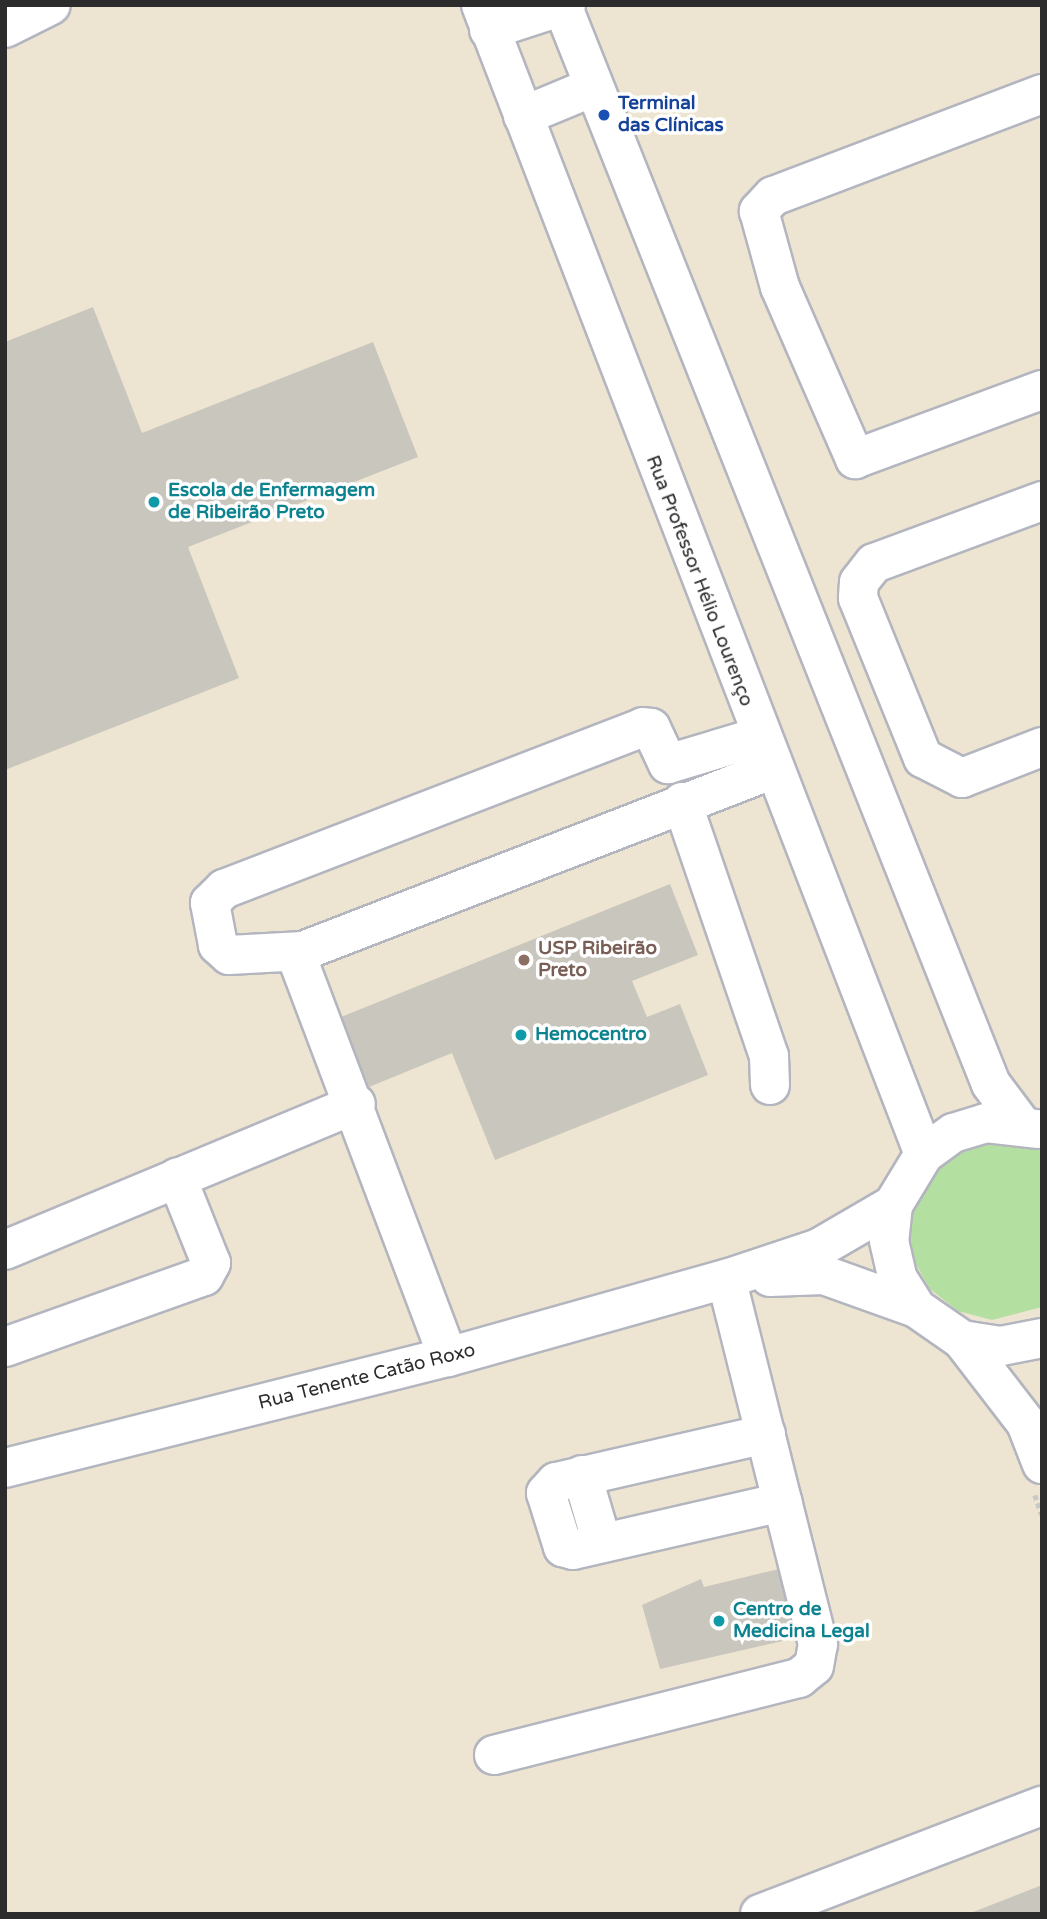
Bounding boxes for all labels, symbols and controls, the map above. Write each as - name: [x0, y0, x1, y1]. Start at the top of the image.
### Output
- place label: Terminal das Clínicas: [618, 93, 724, 137]
- marker: Terminal das Clínicas: [596, 107, 612, 123]
- street label: Rua Professor Hélio Lourenço: [641, 452, 757, 710]
- place label: Escola de Enfermagem de Ribeirão Preto: [168, 480, 375, 524]
- marker: Escola de Enfermagem de Ribeirão Preto: [146, 494, 162, 510]
- place label: USP Ribeirão Preto: [538, 938, 657, 982]
- marker: USP Ribeirão Preto: [516, 952, 532, 968]
- place label: Hemocentro: [535, 1024, 647, 1046]
- marker: Hemocentro: [513, 1027, 529, 1043]
- street label: Rua Tenente Catão Roxo: [256, 1339, 478, 1415]
- place label: Centro de Medicina Legal: [733, 1599, 870, 1643]
- marker: Centro de Medicina Legal: [711, 1613, 727, 1629]

